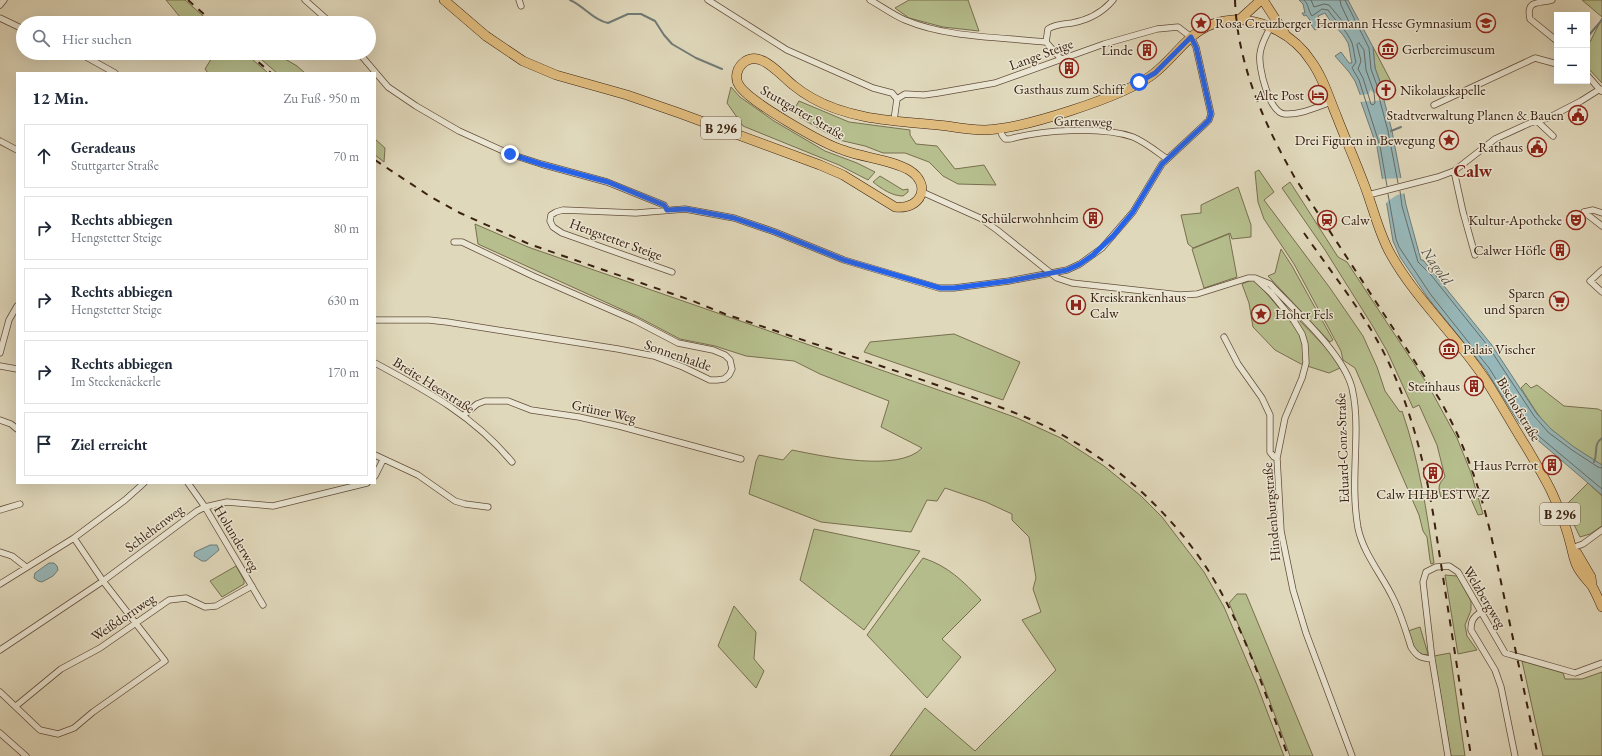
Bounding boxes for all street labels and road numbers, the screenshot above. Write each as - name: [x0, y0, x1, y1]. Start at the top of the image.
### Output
- street label: Lange Steige: [1007, 34, 1076, 74]
- street label: Stuttgarter Straße: [758, 81, 849, 144]
- street label: Gartenweg: [1054, 111, 1113, 131]
- road number: B 296: [701, 117, 741, 139]
- street label: Hengstetter Steige: [567, 214, 666, 264]
- street label: Sonnenhalde: [642, 335, 714, 375]
- street label: Breite Heerstraße: [390, 353, 479, 418]
- street label: Bischofstraße: [1493, 373, 1546, 445]
- street label: Eduard-Conz-Straße: [1331, 392, 1353, 503]
- street label: Grüner Weg: [570, 395, 639, 427]
- street label: Hindenburgstraße: [1258, 461, 1284, 562]
- street label: Schlehenweg: [121, 500, 188, 556]
- street label: Holunderweg: [210, 502, 264, 575]
- road number: B 296: [1540, 503, 1580, 525]
- street label: Welzbergweg: [1459, 562, 1511, 632]
- street label: Weißdornweg: [87, 588, 159, 645]

